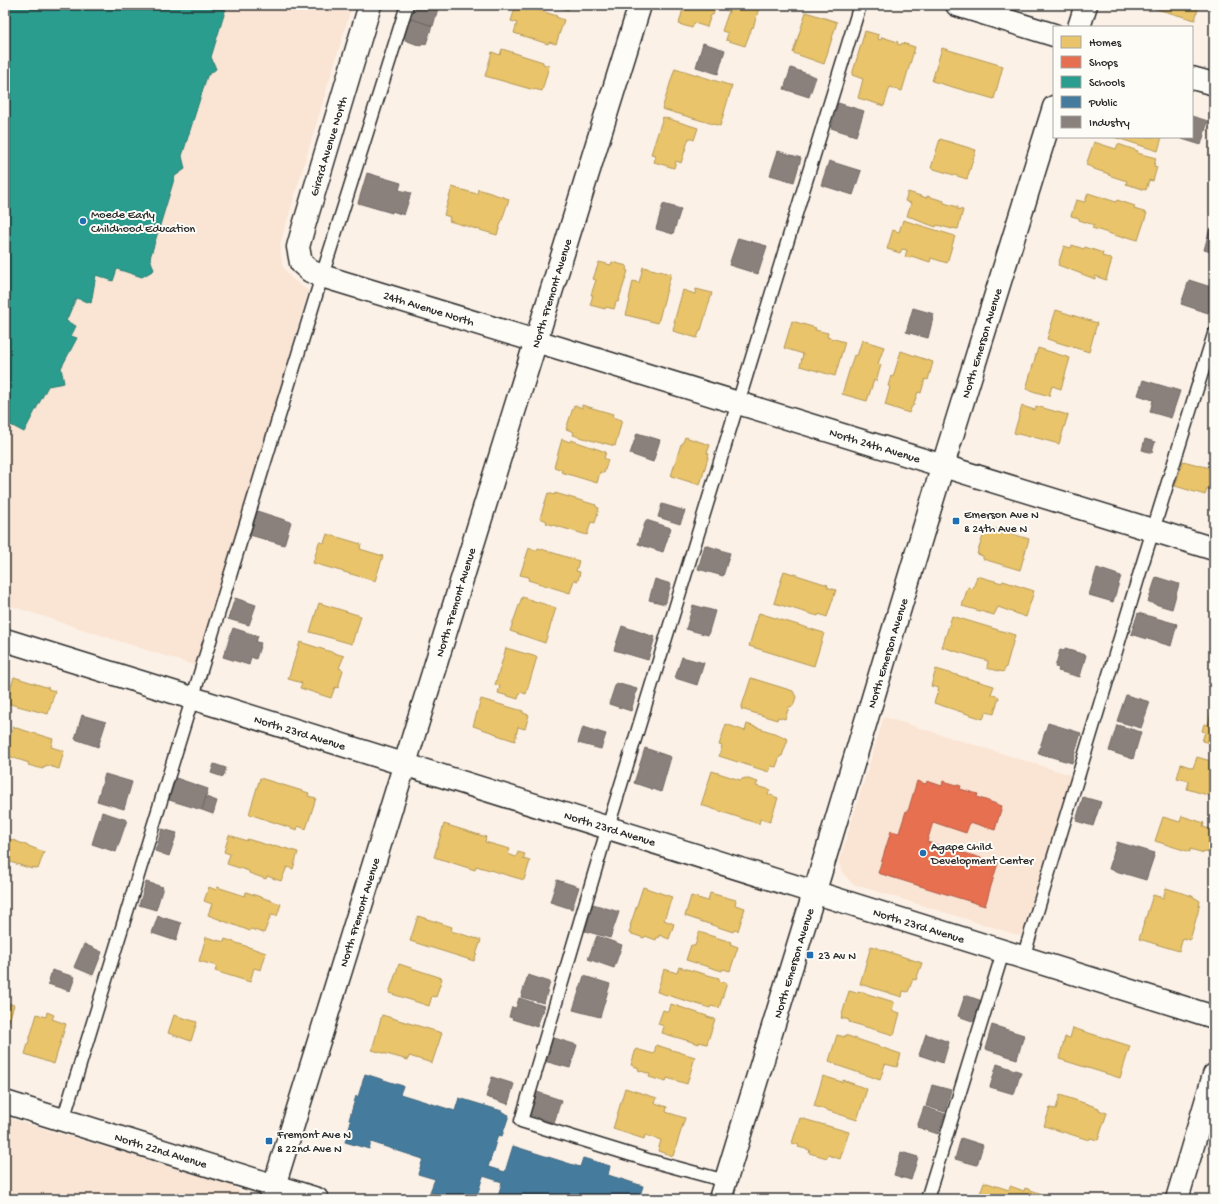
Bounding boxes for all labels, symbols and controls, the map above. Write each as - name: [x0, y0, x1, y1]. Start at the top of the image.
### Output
- legend: [1053, 26, 1193, 138]
- text: Homes: [1089, 37, 1122, 51]
- text: Shops: [1089, 57, 1118, 71]
- text: Schools: [1089, 77, 1125, 91]
- street label: Girard Avenue North: [308, 94, 352, 198]
- text: Public: [1088, 97, 1118, 111]
- text: Industry: [1089, 117, 1130, 131]
- place label: Moede Early Childhood Education: [91, 209, 196, 237]
- marker: Moede Early Childhood Education: [78, 216, 88, 226]
- street label: North Fremont Avenue: [530, 237, 576, 350]
- street label: North Emerson Avenue: [960, 286, 1007, 400]
- street label: 24th Avenue North: [381, 289, 476, 331]
- street label: North 24th Avenue: [827, 426, 922, 468]
- place label: Emerson Ave N & 24th Ave N: [964, 509, 1039, 537]
- marker: Emerson Ave N & 24th Ave N: [951, 516, 961, 526]
- street label: North Fremont Avenue: [434, 546, 480, 659]
- street label: North Emerson Avenue: [866, 596, 913, 710]
- street label: North 23rd Avenue: [252, 713, 348, 755]
- street label: North 23rd Avenue: [562, 809, 658, 851]
- place label: Agape Child Development Center: [930, 841, 1035, 869]
- marker: Agape Child Development Center: [918, 848, 928, 858]
- street label: North Fremont Avenue: [338, 856, 384, 969]
- street label: North Emerson Avenue: [772, 906, 819, 1020]
- street label: North 23rd Avenue: [871, 906, 967, 948]
- marker: 23 Av N: [805, 950, 815, 960]
- place label: 23 Av N: [818, 950, 856, 964]
- place label: Fremont Ave N & 22nd Ave N: [276, 1129, 351, 1157]
- street label: North 22nd Avenue: [112, 1131, 209, 1173]
- marker: Fremont Ave N & 22nd Ave N: [264, 1136, 274, 1146]

